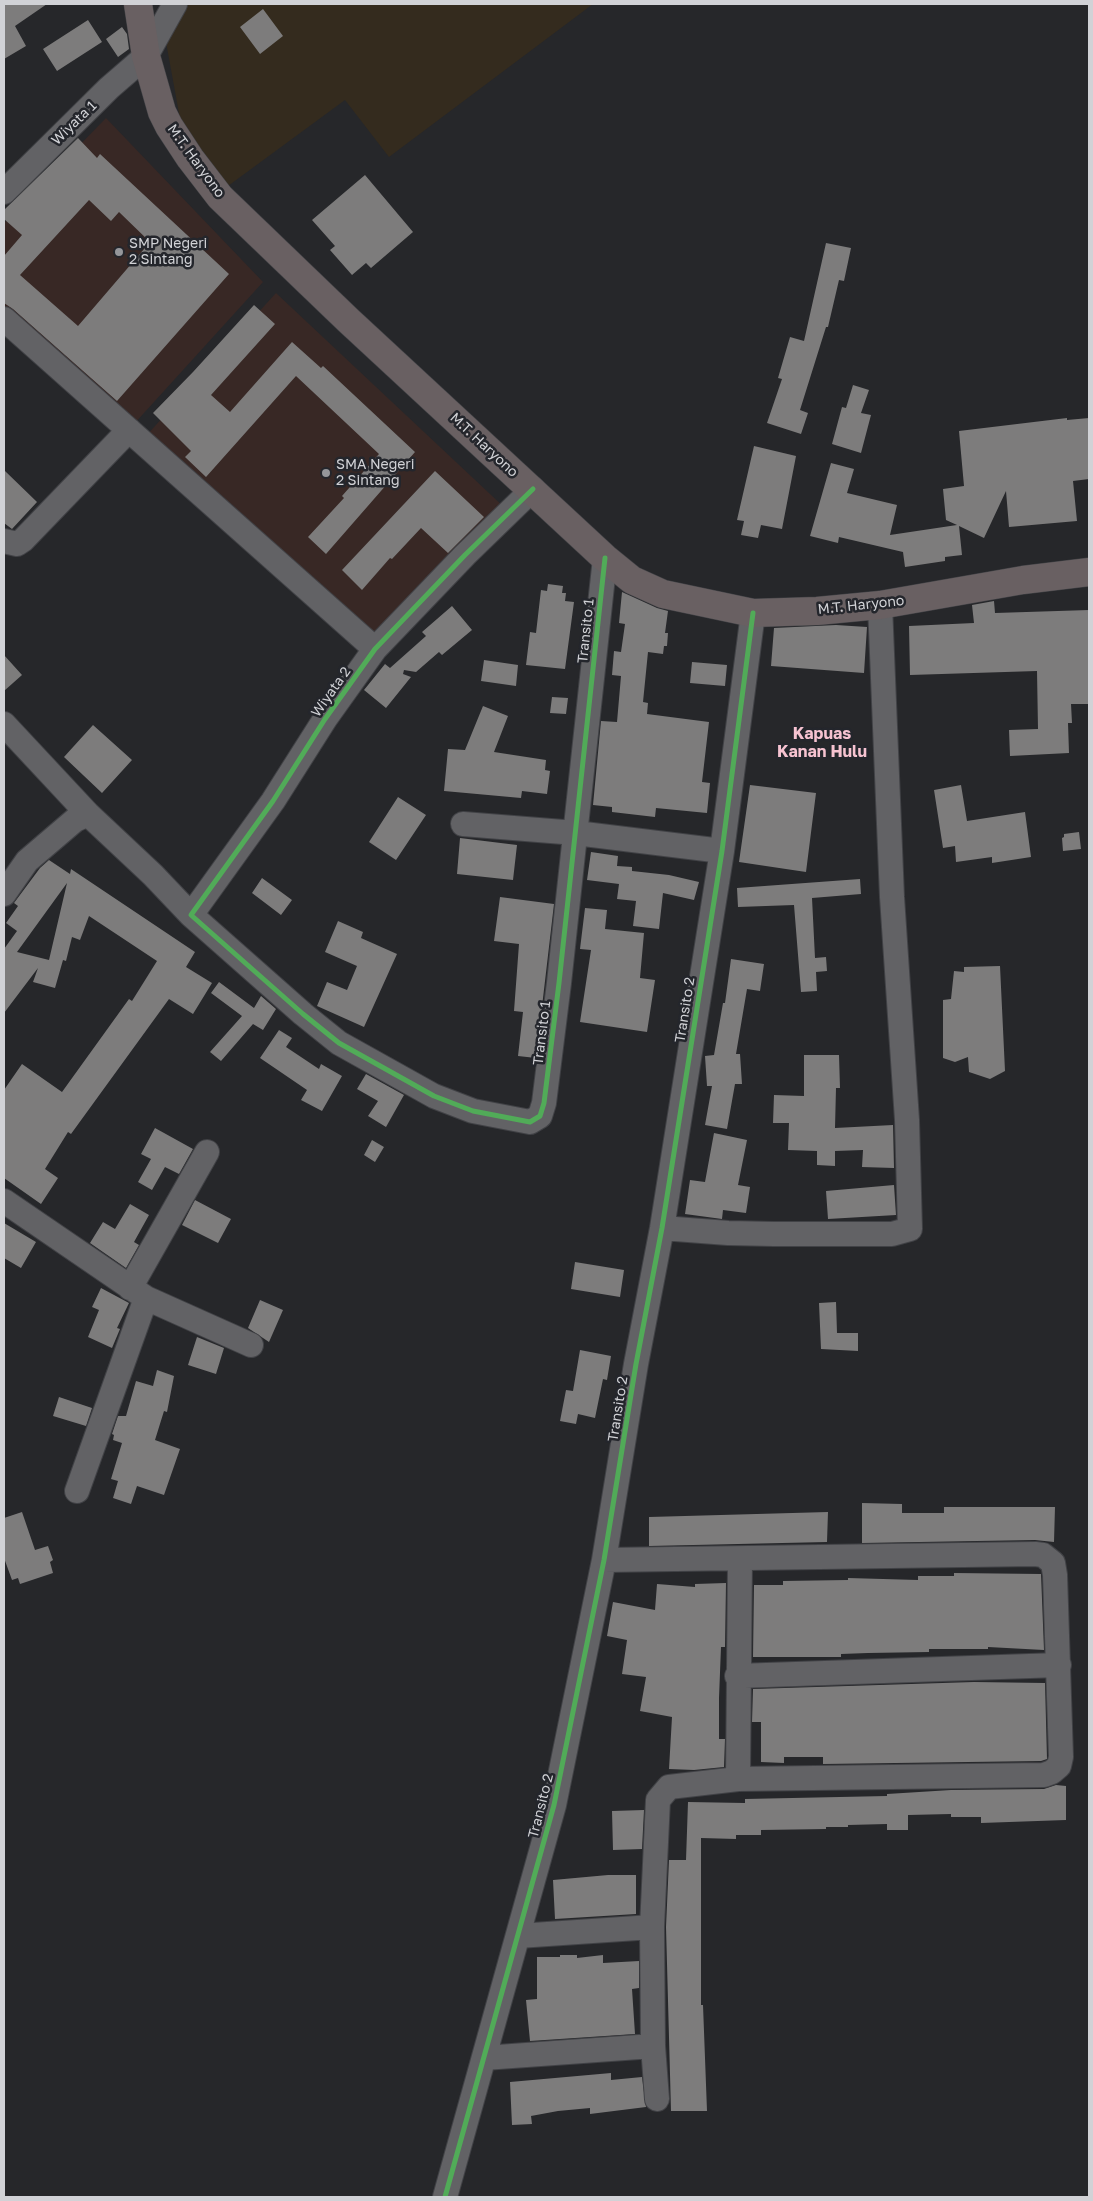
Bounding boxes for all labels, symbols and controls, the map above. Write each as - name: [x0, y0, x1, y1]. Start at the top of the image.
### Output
- street label: Wiyata 1: [48, 97, 100, 149]
- street label: M.T. Haryono: [164, 121, 228, 201]
- place label: SMP Negeri 2 Sintang: [129, 236, 207, 268]
- marker: SMP Negeri 2 Sintang: [113, 246, 125, 258]
- street label: M.T. Haryono: [447, 409, 521, 481]
- place label: SMA Negeri 2 Sintang: [336, 457, 415, 490]
- marker: SMA Negeri 2 Sintang: [320, 467, 332, 479]
- street label: M.T. Haryono: [817, 592, 905, 618]
- street label: Transito 1: [574, 598, 598, 664]
- street label: Wiyata 2: [308, 664, 354, 720]
- district label: Kapuas Kanan Hulu: [777, 724, 867, 762]
- street label: Transito 2: [672, 976, 698, 1044]
- street label: Transito 1: [530, 1000, 554, 1066]
- street label: Transito 2: [605, 1375, 631, 1443]
- street label: Transito 2: [525, 1772, 557, 1840]

